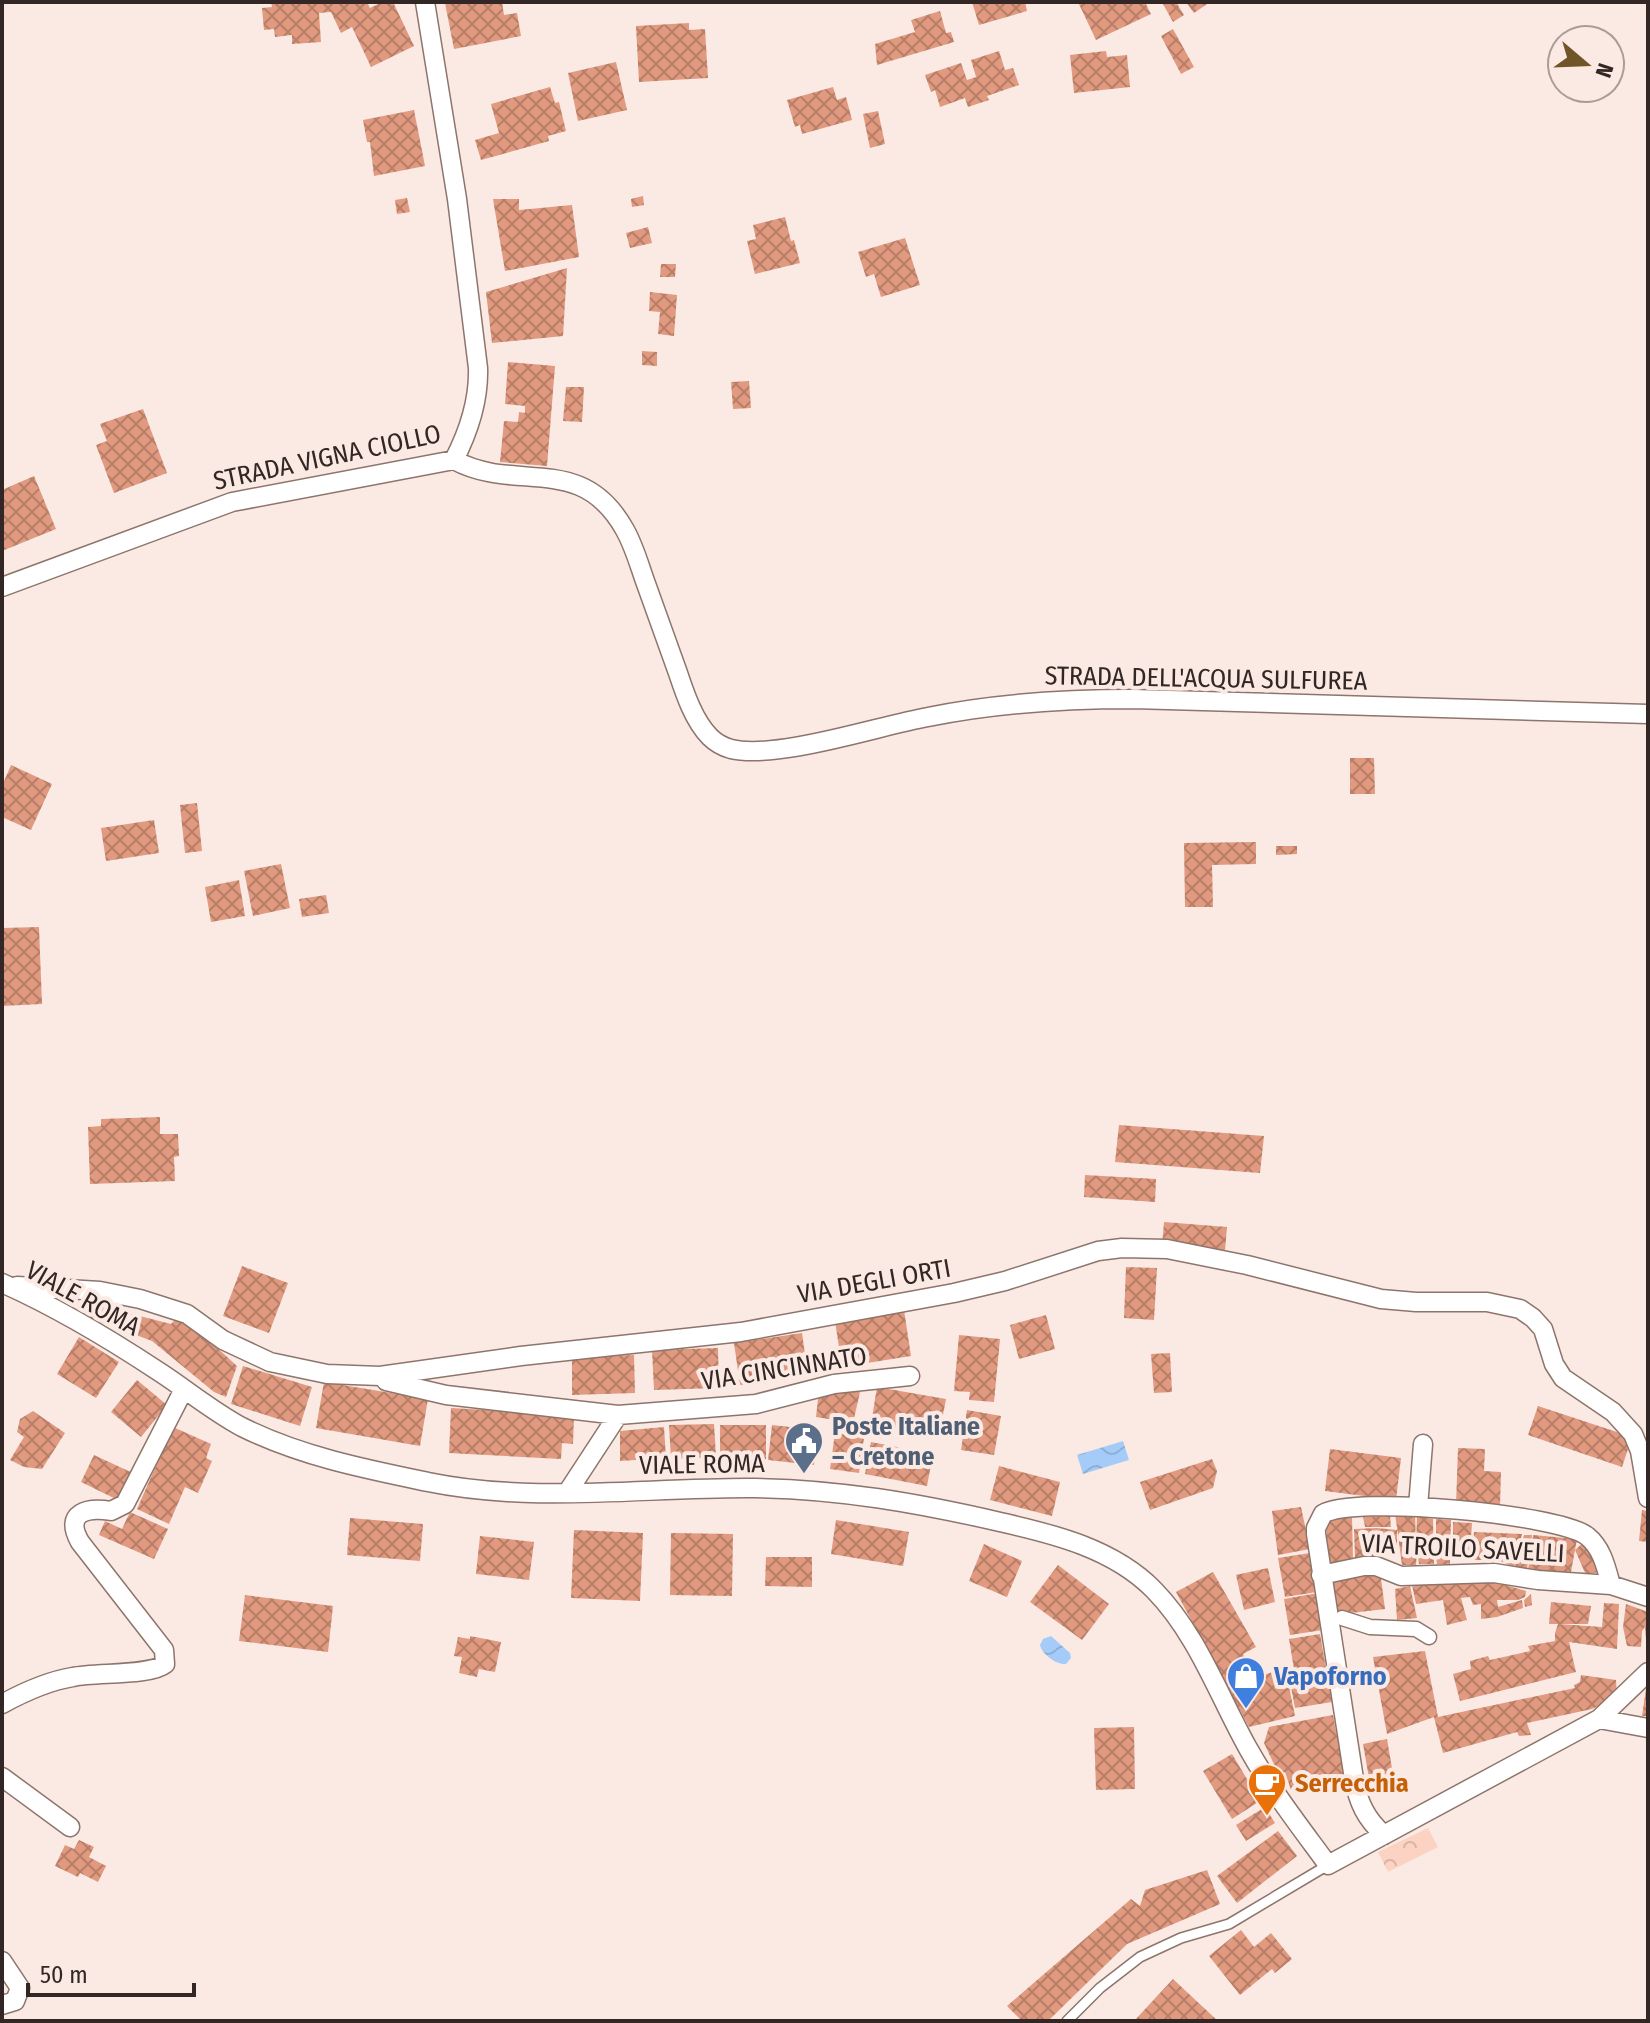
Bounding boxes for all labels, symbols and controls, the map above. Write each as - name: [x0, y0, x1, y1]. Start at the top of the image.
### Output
- north arrow: [1546, 24, 1626, 104]
- text: N: [1590, 60, 1619, 81]
- street label: STRADA VIGNA CIOLLO: [210, 418, 444, 497]
- street label: STRADA DELL'ACQUA SULFUREA: [1044, 660, 1368, 697]
- street label: VIA DEGLI ORTI: [795, 1253, 953, 1310]
- street label: VIALE ROMA: [20, 1254, 146, 1343]
- street label: VIA CINCINNATO: [699, 1340, 869, 1397]
- place label: Poste Italiane – Cretone: [832, 1411, 980, 1472]
- public building icon: Poste Italiane – Cretone: [783, 1420, 825, 1475]
- street label: VIALE ROMA: [639, 1448, 765, 1481]
- street label: VIA TROILO SAVELLI: [1361, 1528, 1565, 1569]
- shop icon: Vapoforno: [1225, 1655, 1267, 1710]
- place label: Vapoforno: [1273, 1661, 1387, 1692]
- cafe icon: Serrecchia: [1246, 1762, 1288, 1817]
- place label: Serrecchia: [1295, 1768, 1409, 1799]
- scale bar: [28, 1947, 194, 1997]
- text: 50 m: [40, 1961, 88, 1989]

